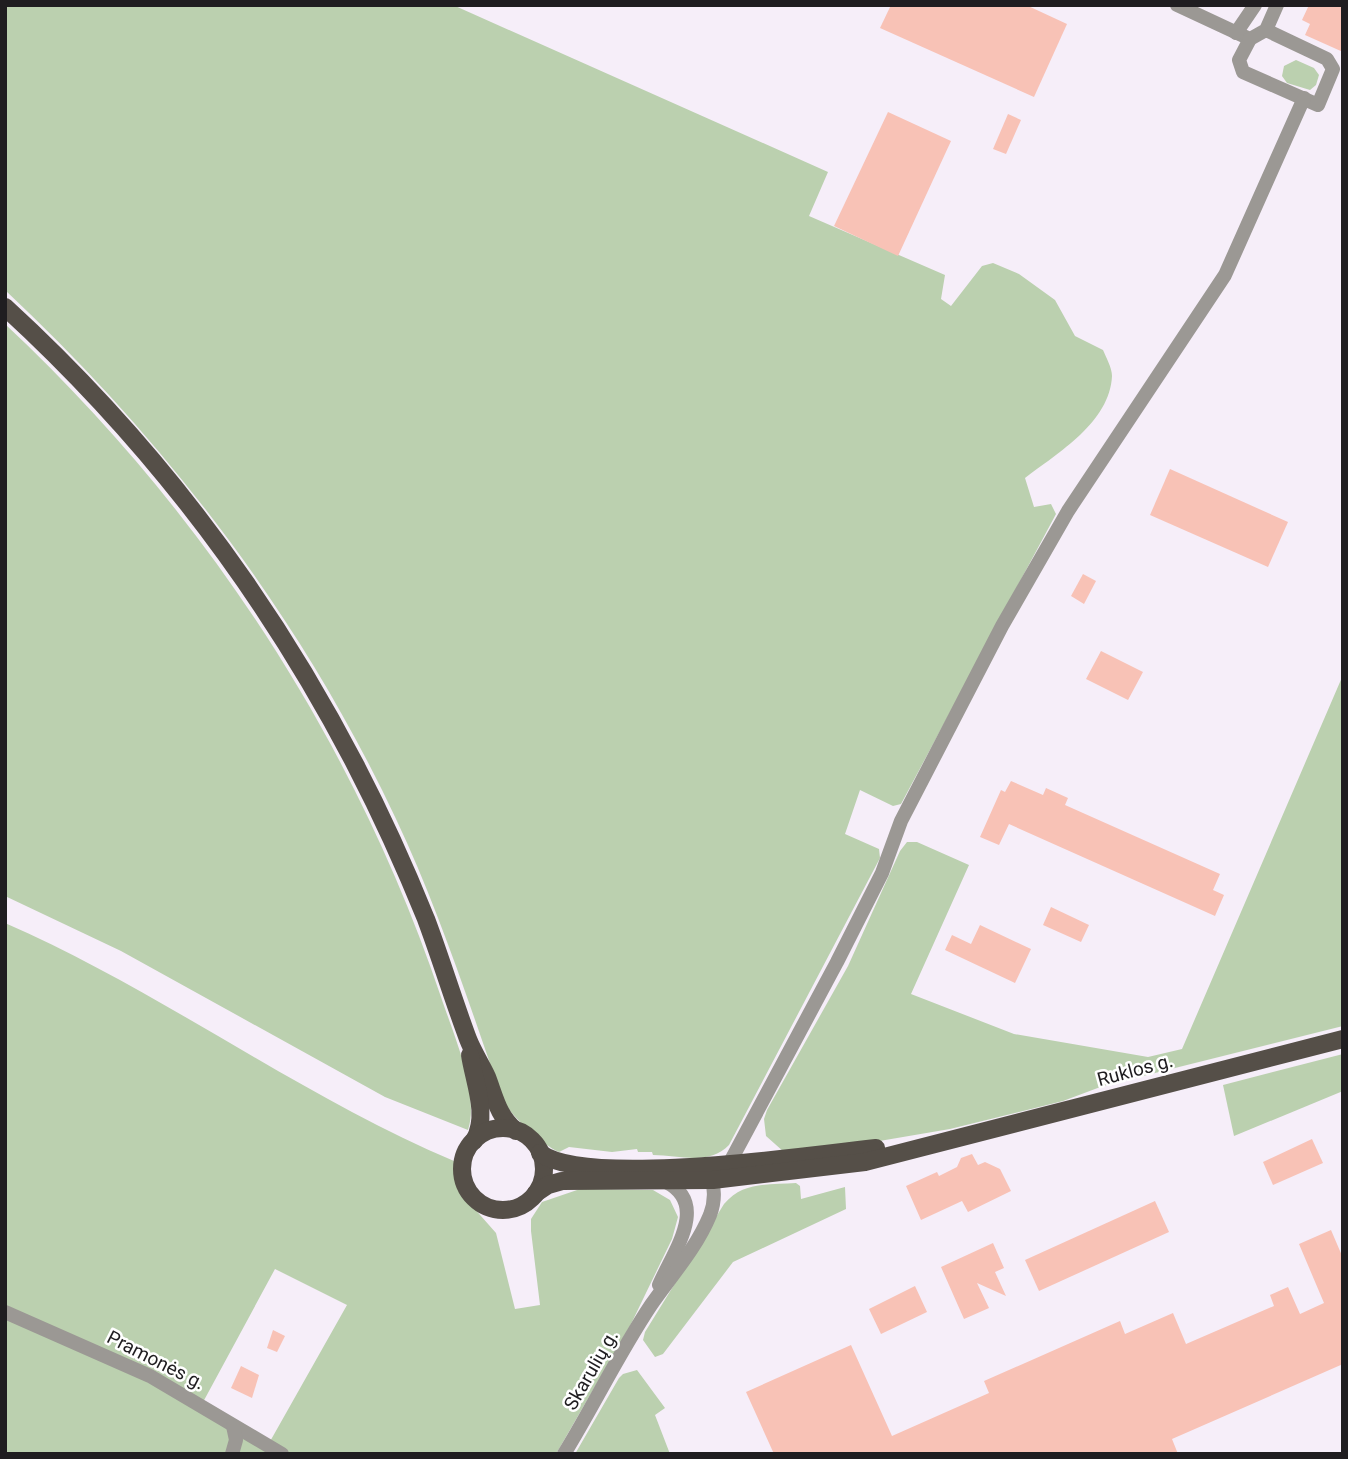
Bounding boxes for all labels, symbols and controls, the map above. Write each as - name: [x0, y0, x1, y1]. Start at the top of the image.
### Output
- street label: Ruklos g.: [1095, 1049, 1175, 1091]
- street label: Pramonės g.: [103, 1326, 209, 1394]
- street label: Skarulių g.: [559, 1326, 623, 1414]

